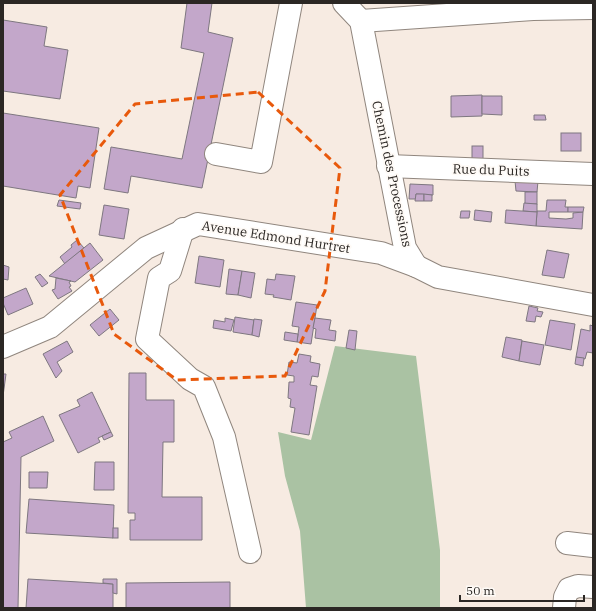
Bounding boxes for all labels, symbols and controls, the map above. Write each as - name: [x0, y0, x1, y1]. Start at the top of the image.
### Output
- street label: Chemin des Processions: [368, 99, 416, 249]
- street label: Rue du Puits: [452, 160, 530, 180]
- street label: Avenue Edmond Hurtret: [201, 217, 352, 257]
- scale bar: [460, 577, 584, 603]
- text: 50 m: [466, 583, 495, 598]

